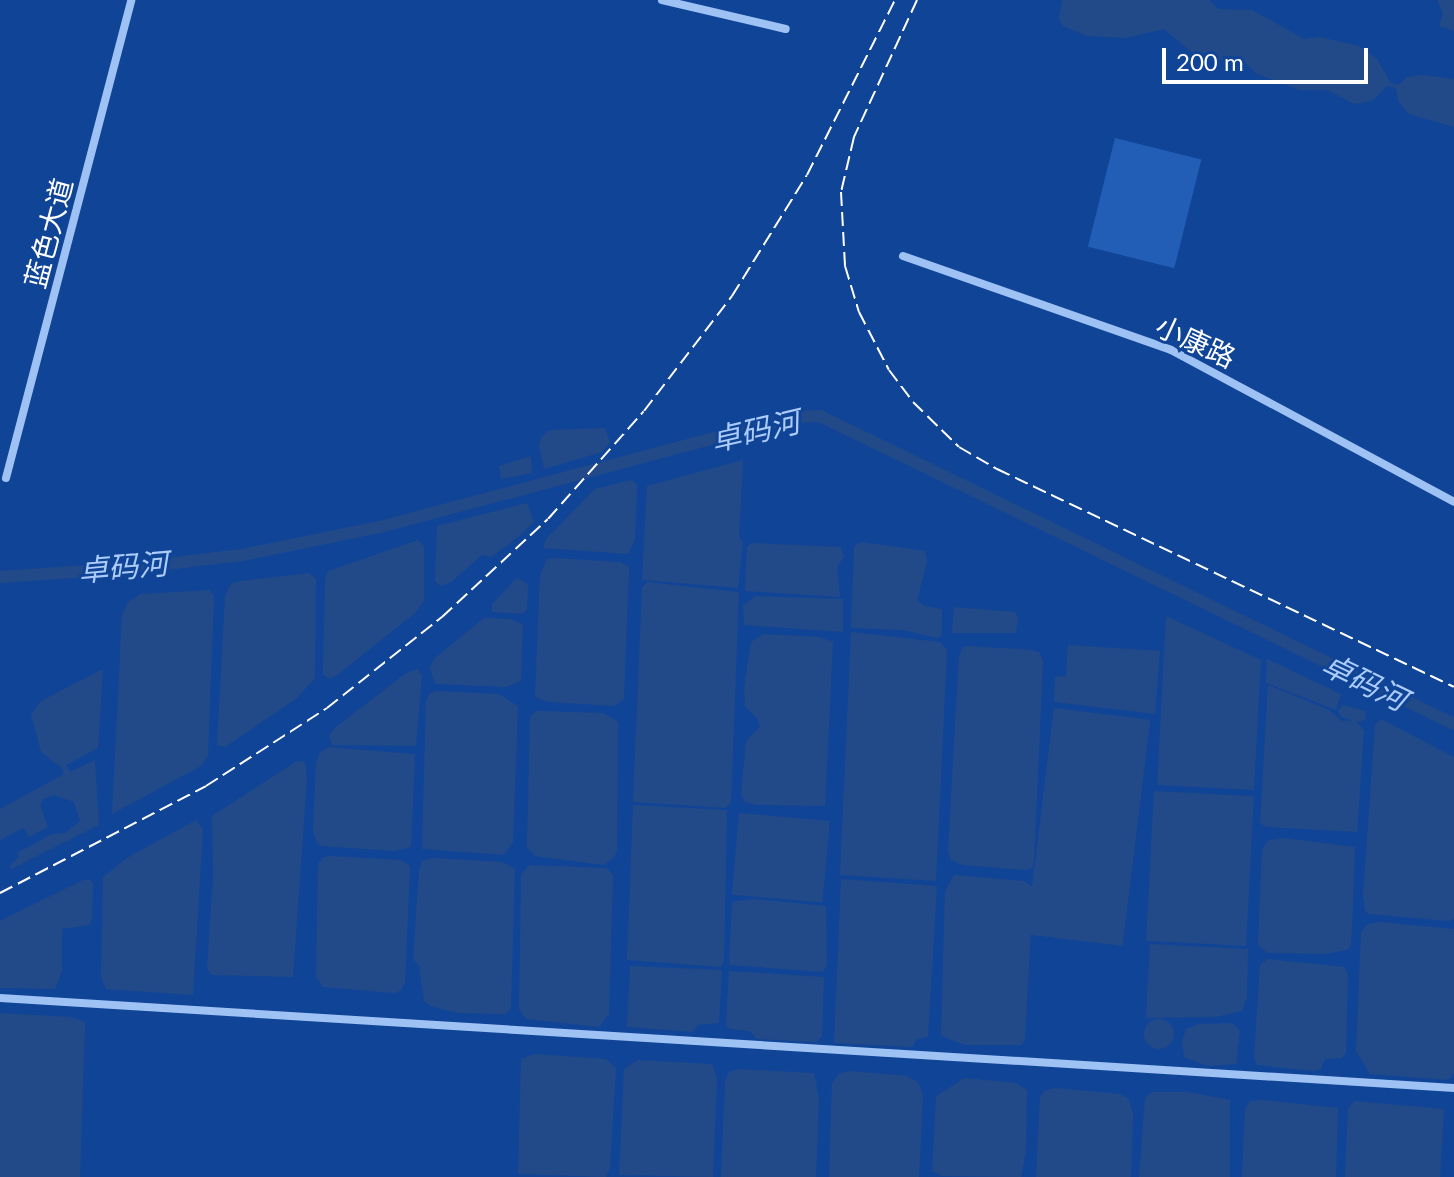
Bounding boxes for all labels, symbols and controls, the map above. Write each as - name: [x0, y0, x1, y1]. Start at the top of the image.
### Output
- scale bar: [1166, 32, 1372, 82]
- text: 200 m: [1176, 47, 1244, 76]
- street label: 蓝色大道: [17, 175, 79, 291]
- street label: 小康路: [1151, 308, 1241, 374]
- water label: 卓码河: [707, 402, 803, 458]
- water label: 卓码河: [77, 544, 169, 588]
- water label: 卓码河: [1317, 645, 1413, 717]

